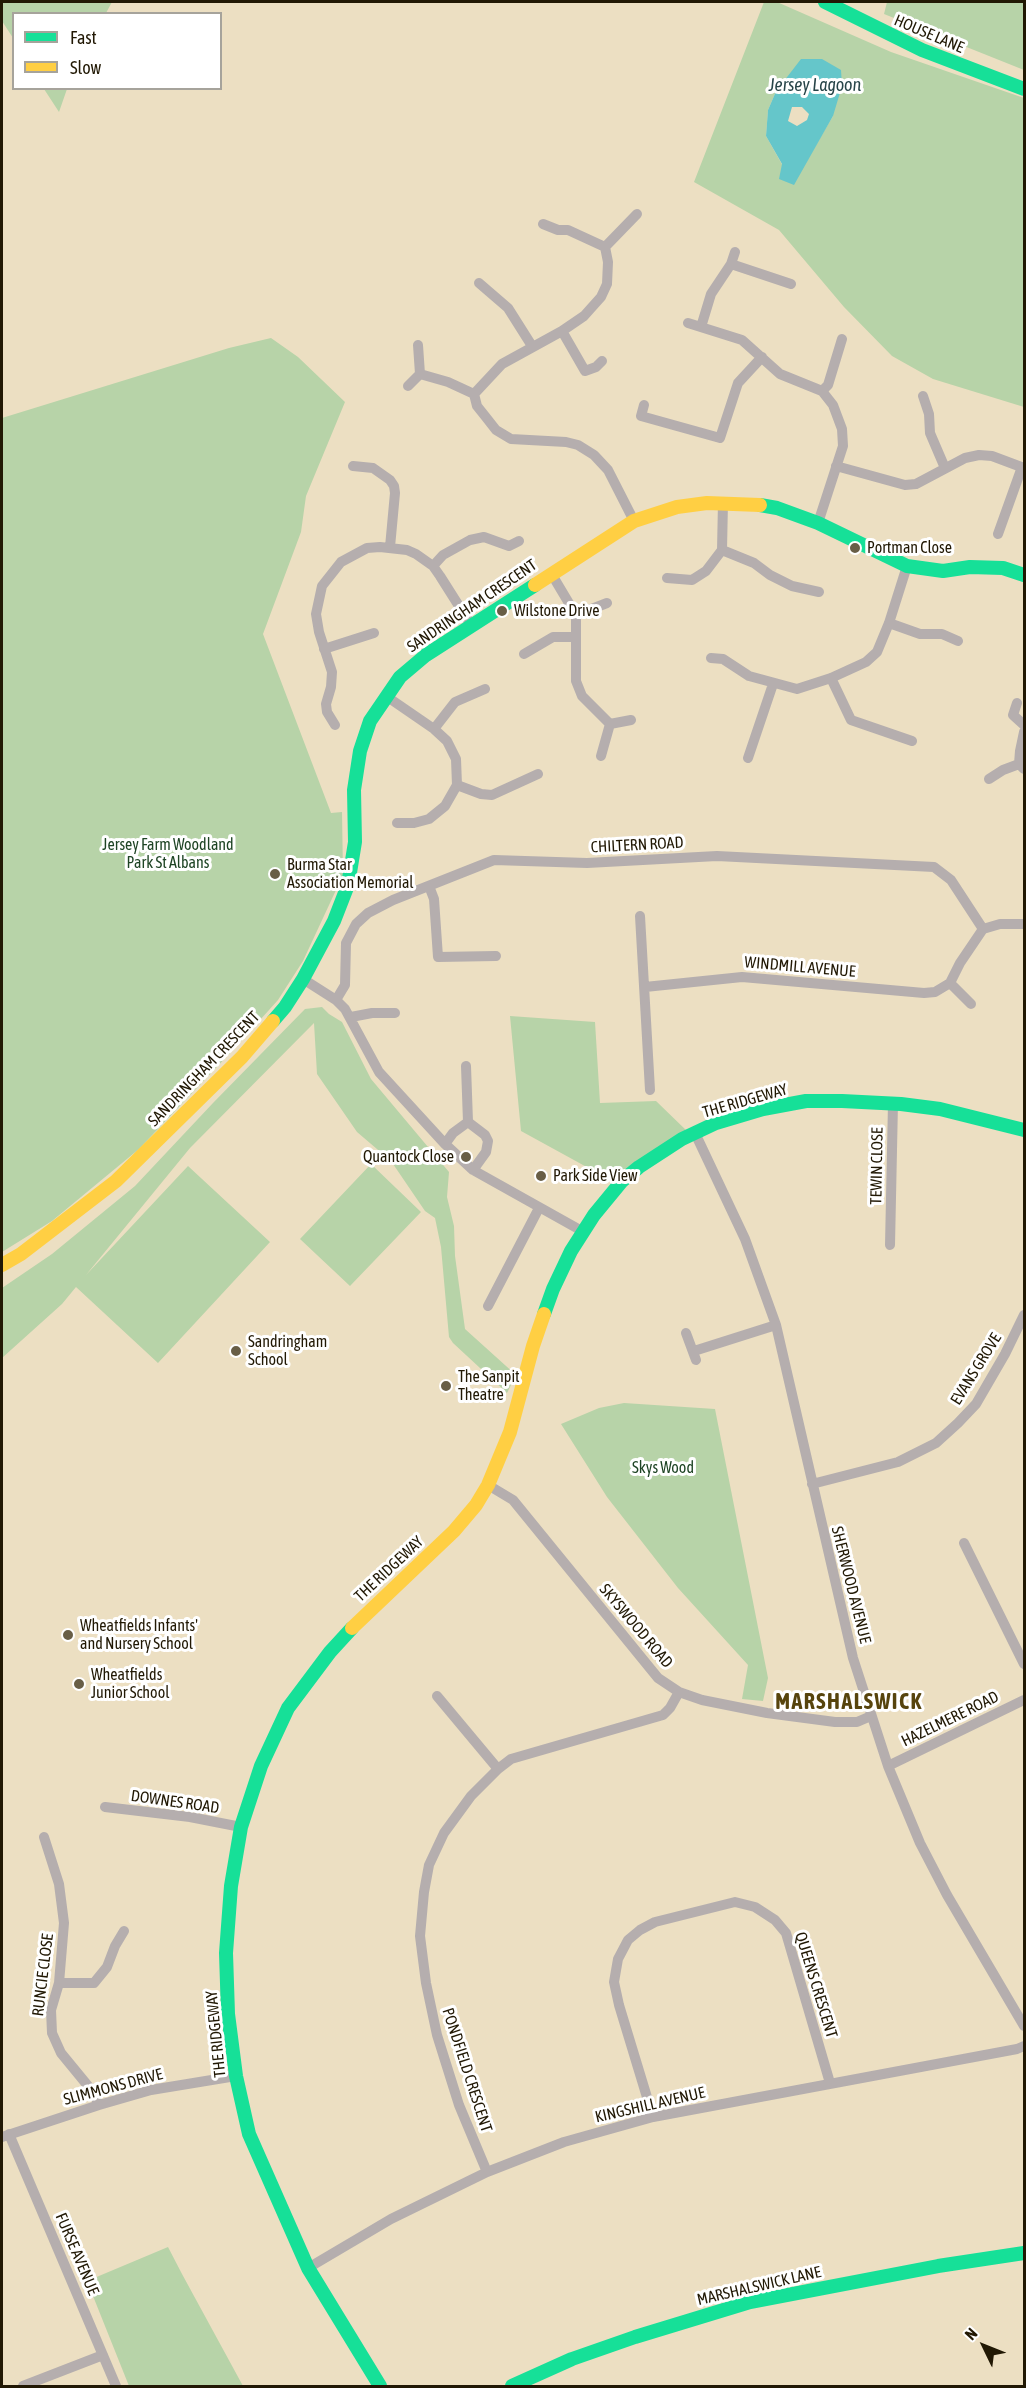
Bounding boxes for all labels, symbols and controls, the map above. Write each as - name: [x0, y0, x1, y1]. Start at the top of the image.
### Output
- street label: HOUSE LANE: [891, 11, 967, 57]
- legend: [12, 12, 222, 90]
- text: Fast: [70, 27, 97, 48]
- text: Slow: [70, 57, 101, 78]
- water label: Jersey Lagoon: [769, 74, 861, 96]
- place label: Portman Close: [867, 538, 952, 558]
- marker: Portman Close: [848, 541, 862, 555]
- street label: SANDRINGHAM CRESCENT: [404, 555, 540, 657]
- place label: Wilstone Drive: [514, 601, 599, 621]
- marker: Wilstone Drive: [495, 604, 509, 618]
- street label: CHILTERN ROAD: [590, 833, 684, 857]
- park label: Jersey Farm Woodland Park St Albans: [102, 835, 234, 873]
- place label: Burma Star Association Memorial: [287, 855, 414, 893]
- marker: Burma Star Association Memorial: [268, 867, 282, 881]
- street label: WINDMILL AVENUE: [744, 953, 856, 981]
- street label: SANDRINGHAM CRESCENT: [144, 1008, 264, 1130]
- street label: THE RIDGEWAY: [700, 1080, 790, 1122]
- street label: TEWIN CLOSE: [867, 1127, 887, 1205]
- place label: Quantock Close: [363, 1147, 454, 1167]
- marker: Quantock Close: [459, 1150, 473, 1164]
- place label: Park Side View: [553, 1166, 638, 1186]
- marker: Park Side View: [534, 1169, 548, 1183]
- street label: EVANS GROVE: [946, 1330, 1006, 1408]
- place label: Sandringham School: [248, 1332, 327, 1370]
- marker: Sandringham School: [229, 1344, 243, 1358]
- place label: The Sanpit Theatre: [458, 1367, 520, 1405]
- marker: The Sanpit Theatre: [439, 1379, 453, 1393]
- park label: Skys Wood: [632, 1458, 694, 1478]
- street label: SHERWOOD AVENUE: [827, 1525, 875, 1645]
- street label: THE RIDGEWAY: [351, 1532, 427, 1606]
- street label: SKYSWOOD ROAD: [595, 1580, 677, 1672]
- place label: Wheatfields Infants' and Nursery School: [80, 1616, 198, 1654]
- marker: Wheatfields Infants' and Nursery School: [61, 1628, 75, 1642]
- place label: Wheatfields Junior School: [91, 1665, 169, 1703]
- marker: Wheatfields Junior School: [72, 1677, 86, 1691]
- street label: HAZELMERE ROAD: [898, 1687, 1002, 1751]
- district label: MARSHALSWICK: [775, 1689, 923, 1715]
- street label: DOWNES ROAD: [130, 1786, 220, 1818]
- street label: QUEENS CRESCENT: [791, 1930, 841, 2040]
- street label: RUNCIE CLOSE: [28, 1933, 58, 2017]
- street label: THE RIDGEWAY: [202, 1990, 230, 2078]
- street label: PONDFIELD CRESCENT: [438, 2005, 496, 2135]
- street label: SLIMMONS DRIVE: [61, 2065, 165, 2109]
- street label: KINGSHILL AVENUE: [593, 2083, 707, 2127]
- street label: FURSE AVENUE: [51, 2210, 103, 2298]
- street label: MARSHALSWICK LANE: [695, 2262, 823, 2310]
- north arrow: [954, 2316, 1014, 2376]
- text: N: [961, 2324, 981, 2343]

